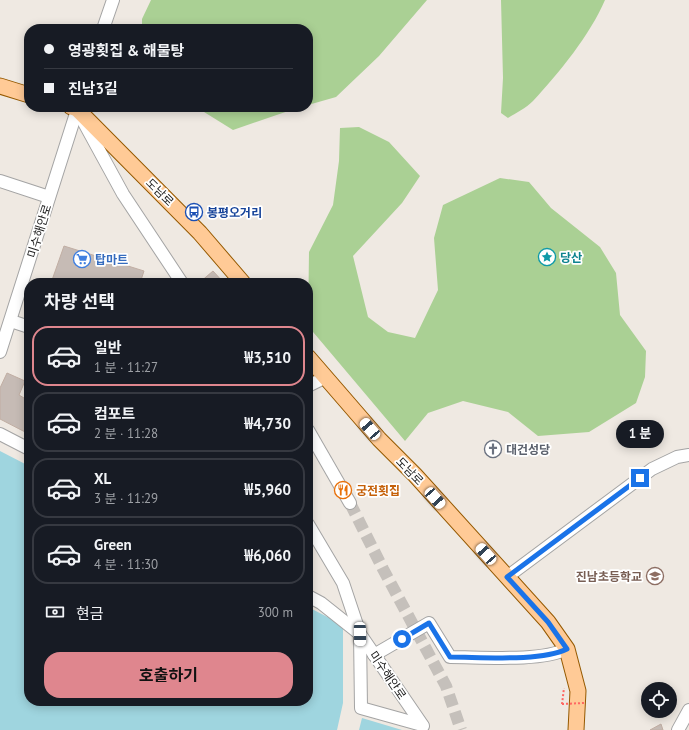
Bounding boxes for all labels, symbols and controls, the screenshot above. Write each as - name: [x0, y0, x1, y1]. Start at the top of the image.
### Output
- text: 영광횟집 & 해물탕: [68, 41, 184, 60]
- text: 진남3길: [68, 79, 118, 98]
- street label: 도남로: [143, 175, 177, 209]
- street label: 미수해안로: [24, 202, 54, 260]
- bus stop icon: 봉평오거리: [184, 202, 204, 222]
- place label: 봉평오거리: [207, 205, 262, 220]
- place icon: 당산: [537, 247, 557, 267]
- supermarket icon: 탑마트: [72, 249, 92, 269]
- place label: 당산: [560, 250, 582, 265]
- place label: 탑마트: [95, 252, 128, 267]
- text: 차량 선택: [44, 290, 115, 313]
- icon: car: [46, 338, 82, 374]
- text: 일반: [94, 338, 122, 357]
- text: ₩3,510: [244, 348, 291, 367]
- text: 1 분 · 11:27: [94, 359, 158, 376]
- icon: car: [46, 404, 82, 440]
- text: 컴포트: [94, 404, 135, 423]
- text: ₩4,730: [244, 414, 291, 433]
- car: [358, 416, 382, 442]
- callout: 1 분: [616, 420, 664, 448]
- text: 2 분 · 11:28: [94, 425, 158, 442]
- text: 1 분: [629, 425, 651, 442]
- church icon: 대건성당: [483, 439, 503, 459]
- place label: 대건성당: [506, 442, 550, 457]
- street label: 도남로: [393, 454, 427, 488]
- text: XL: [94, 469, 111, 488]
- route end: [631, 469, 649, 487]
- icon: car: [46, 470, 82, 506]
- text: ₩5,960: [244, 480, 291, 499]
- restaurant icon: 궁전횟집: [333, 480, 353, 500]
- place label: 궁전횟집: [356, 483, 400, 498]
- car: [423, 485, 447, 511]
- text: 3 분 · 11:29: [94, 490, 158, 507]
- text: Green: [94, 535, 132, 554]
- icon: car: [46, 536, 82, 572]
- car: [474, 541, 498, 567]
- text: ₩6,060: [244, 546, 291, 565]
- text: 4 분 · 11:30: [94, 556, 158, 573]
- school or university icon: 진남초등학교: [645, 566, 665, 586]
- place label: 진남초등학교: [576, 569, 642, 584]
- icon: cash: [44, 601, 66, 623]
- text: 현금: [76, 604, 104, 623]
- text: 300 m: [258, 604, 293, 621]
- car: [354, 622, 366, 646]
- route start: [393, 630, 411, 648]
- street label: 미수해안로: [366, 648, 410, 702]
- button: 호출하기: [44, 652, 293, 698]
- map controls: [641, 682, 677, 718]
- button: locate: [641, 682, 677, 718]

